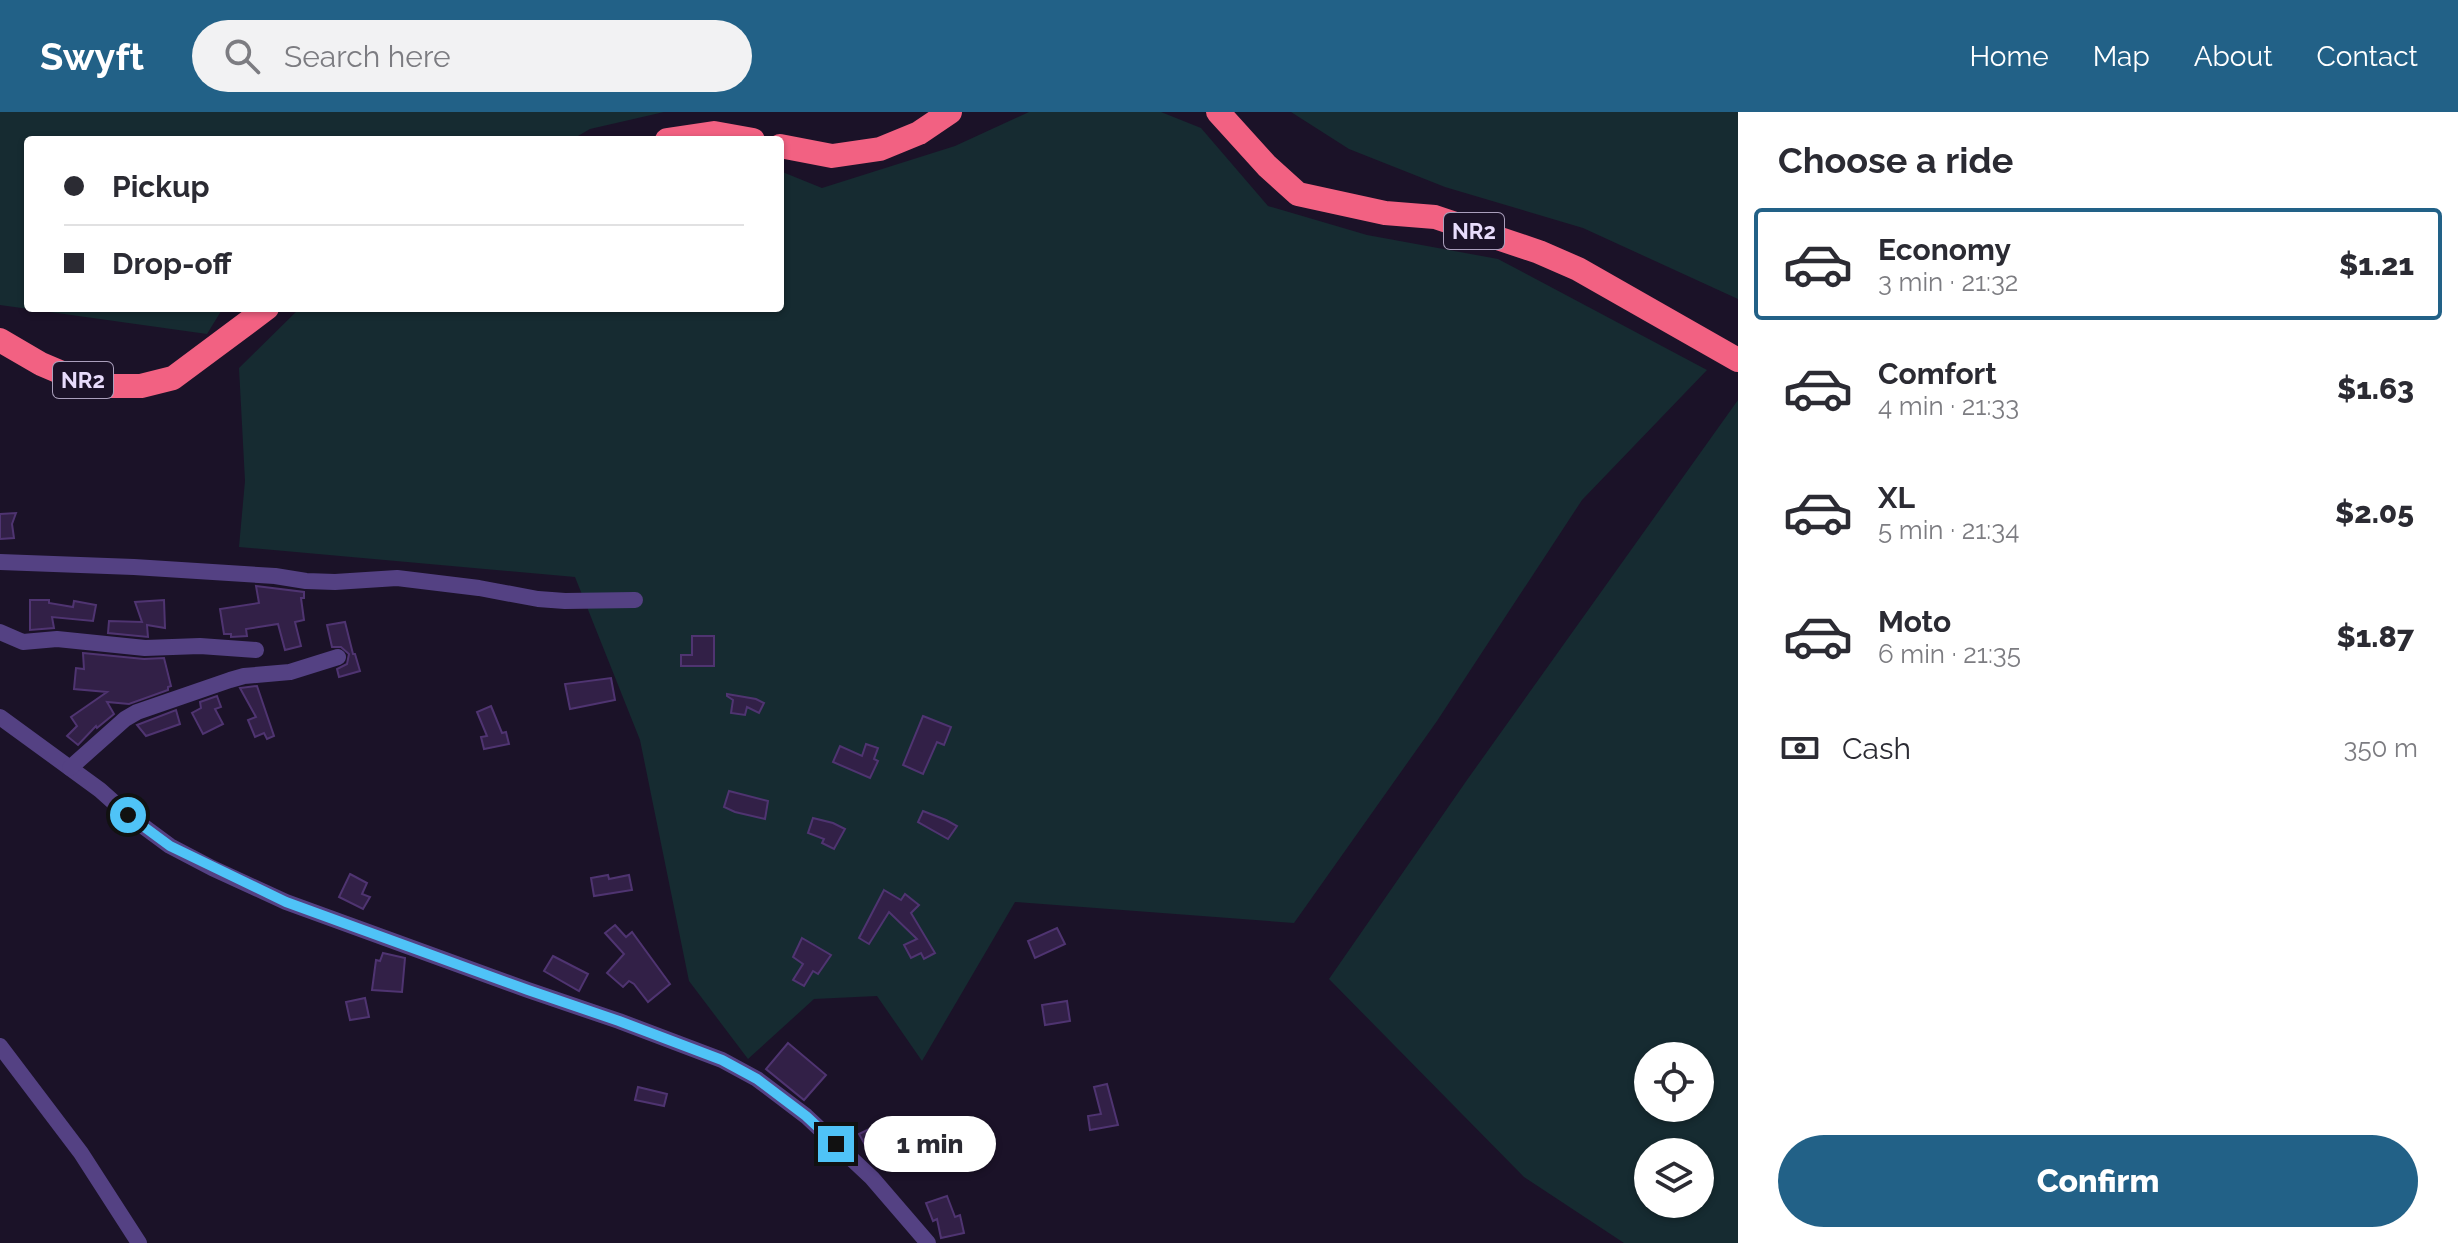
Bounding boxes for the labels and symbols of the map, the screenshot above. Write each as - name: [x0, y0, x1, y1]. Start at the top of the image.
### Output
- road number: NR2: [1444, 213, 1504, 249]
- road number: NR2: [53, 362, 113, 398]
- route start: [110, 797, 146, 833]
- callout: 1 min: [864, 1116, 996, 1172]
- route end: [818, 1126, 854, 1162]

